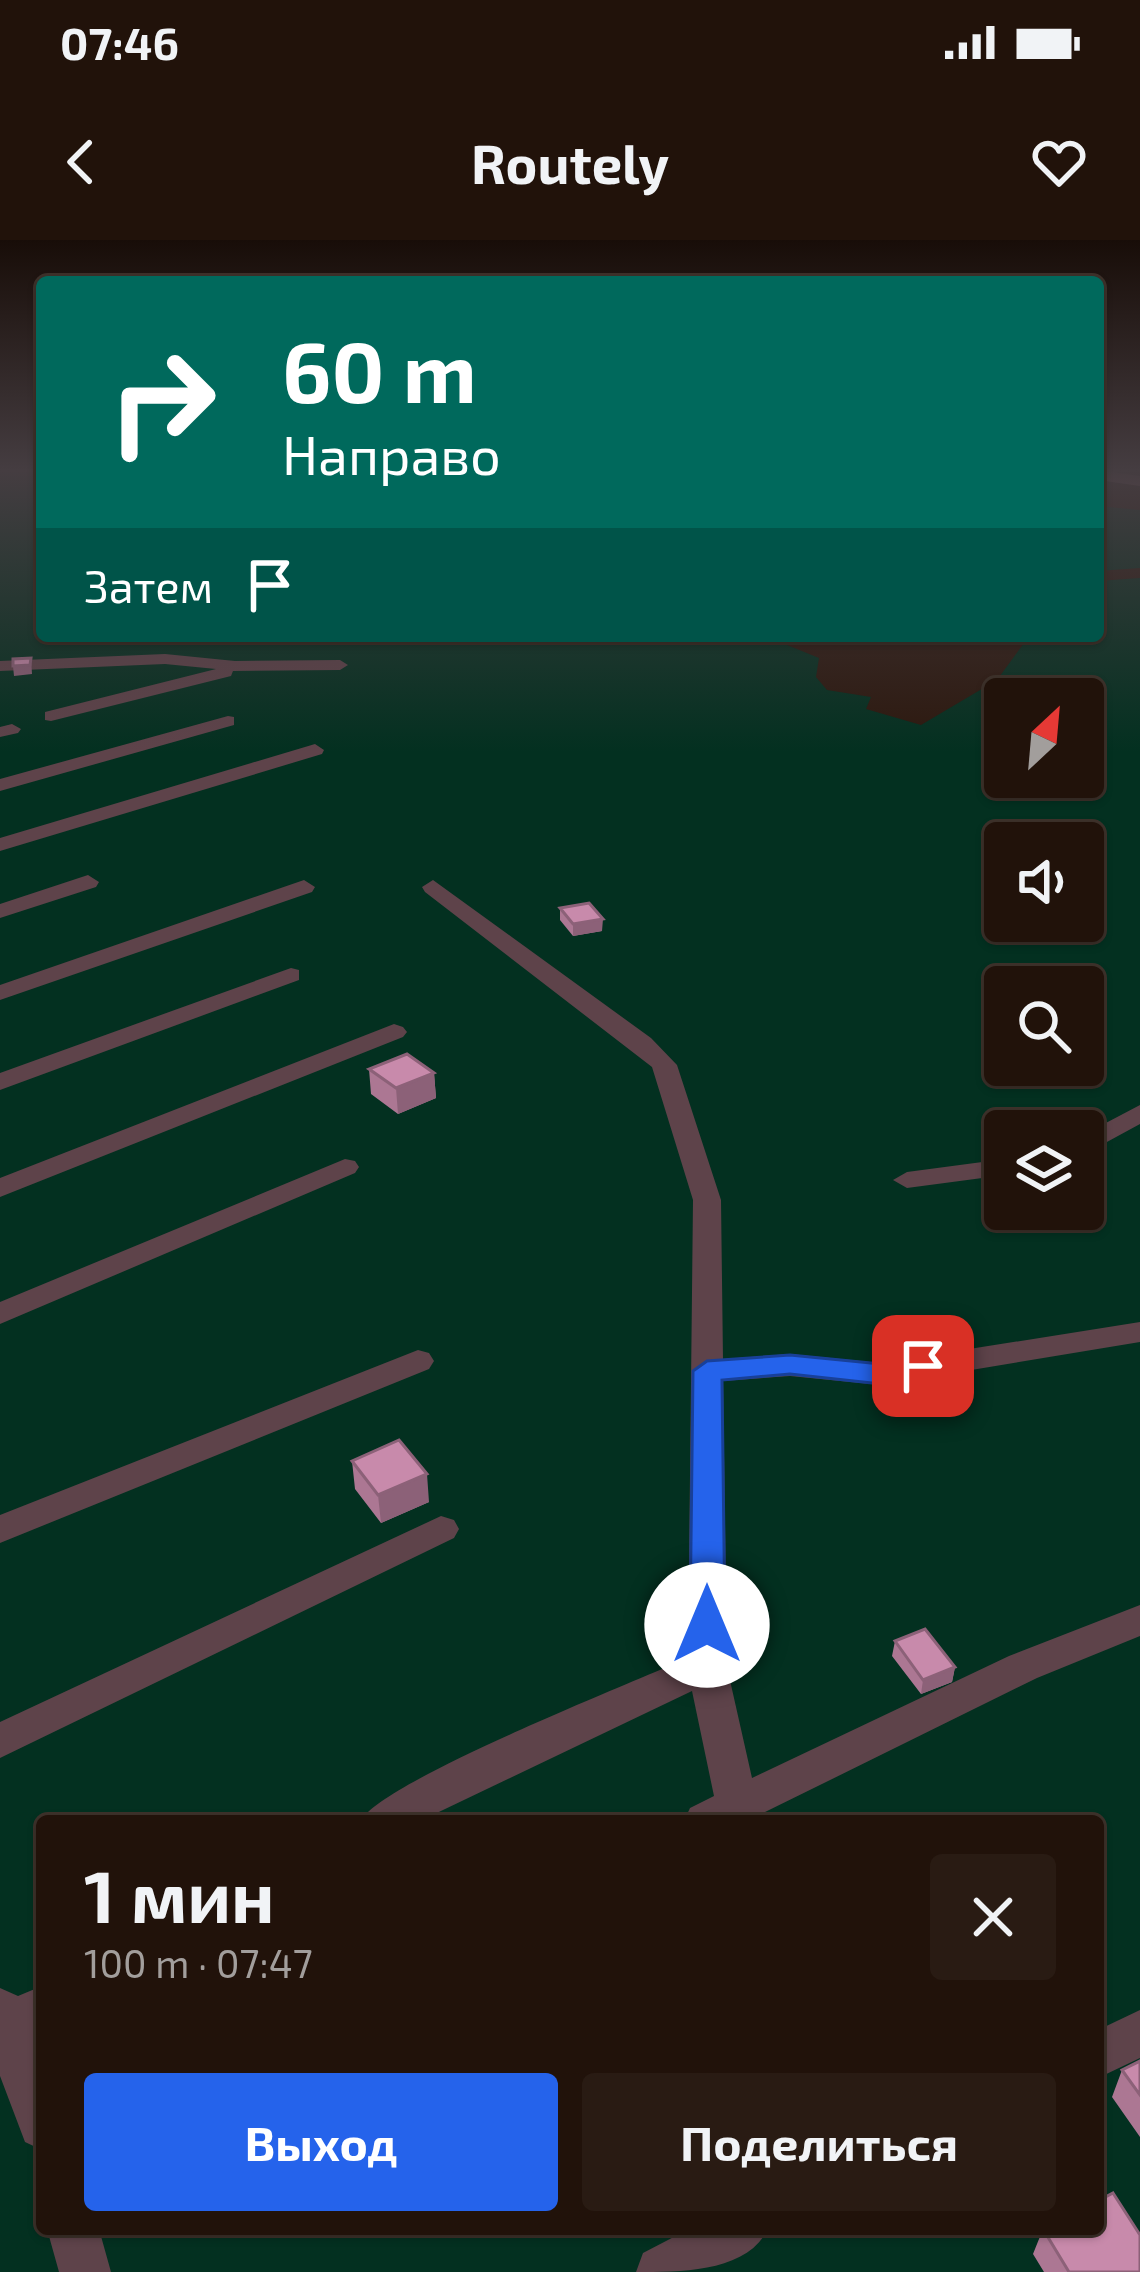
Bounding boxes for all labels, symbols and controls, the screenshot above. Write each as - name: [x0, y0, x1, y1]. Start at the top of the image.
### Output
- text: 07:46: [60, 15, 179, 69]
- icon: back: [48, 129, 114, 195]
- icon: heart: [1026, 129, 1092, 195]
- text: Routely: [471, 130, 669, 195]
- text: 60 m: [282, 319, 477, 420]
- icon: right: [84, 324, 240, 480]
- text: Направо: [282, 421, 501, 486]
- icon: arrive: [237, 552, 303, 618]
- text: Затем: [84, 558, 213, 612]
- north arrow: [984, 678, 1104, 798]
- map controls: [984, 678, 1104, 1230]
- button: sound: [984, 822, 1104, 942]
- button: search: [984, 966, 1104, 1086]
- button: layers: [984, 1110, 1104, 1230]
- pin: [872, 1315, 974, 1417]
- icon: arrive: [890, 1333, 956, 1399]
- position arrow: [644, 1562, 770, 1688]
- text: 1 мин: [84, 1851, 275, 1937]
- button: close: [930, 1854, 1056, 1980]
- text: 100 m · 07:47: [84, 1939, 313, 1986]
- button: Выход: [84, 2073, 558, 2211]
- button: Поделиться: [582, 2073, 1056, 2211]

